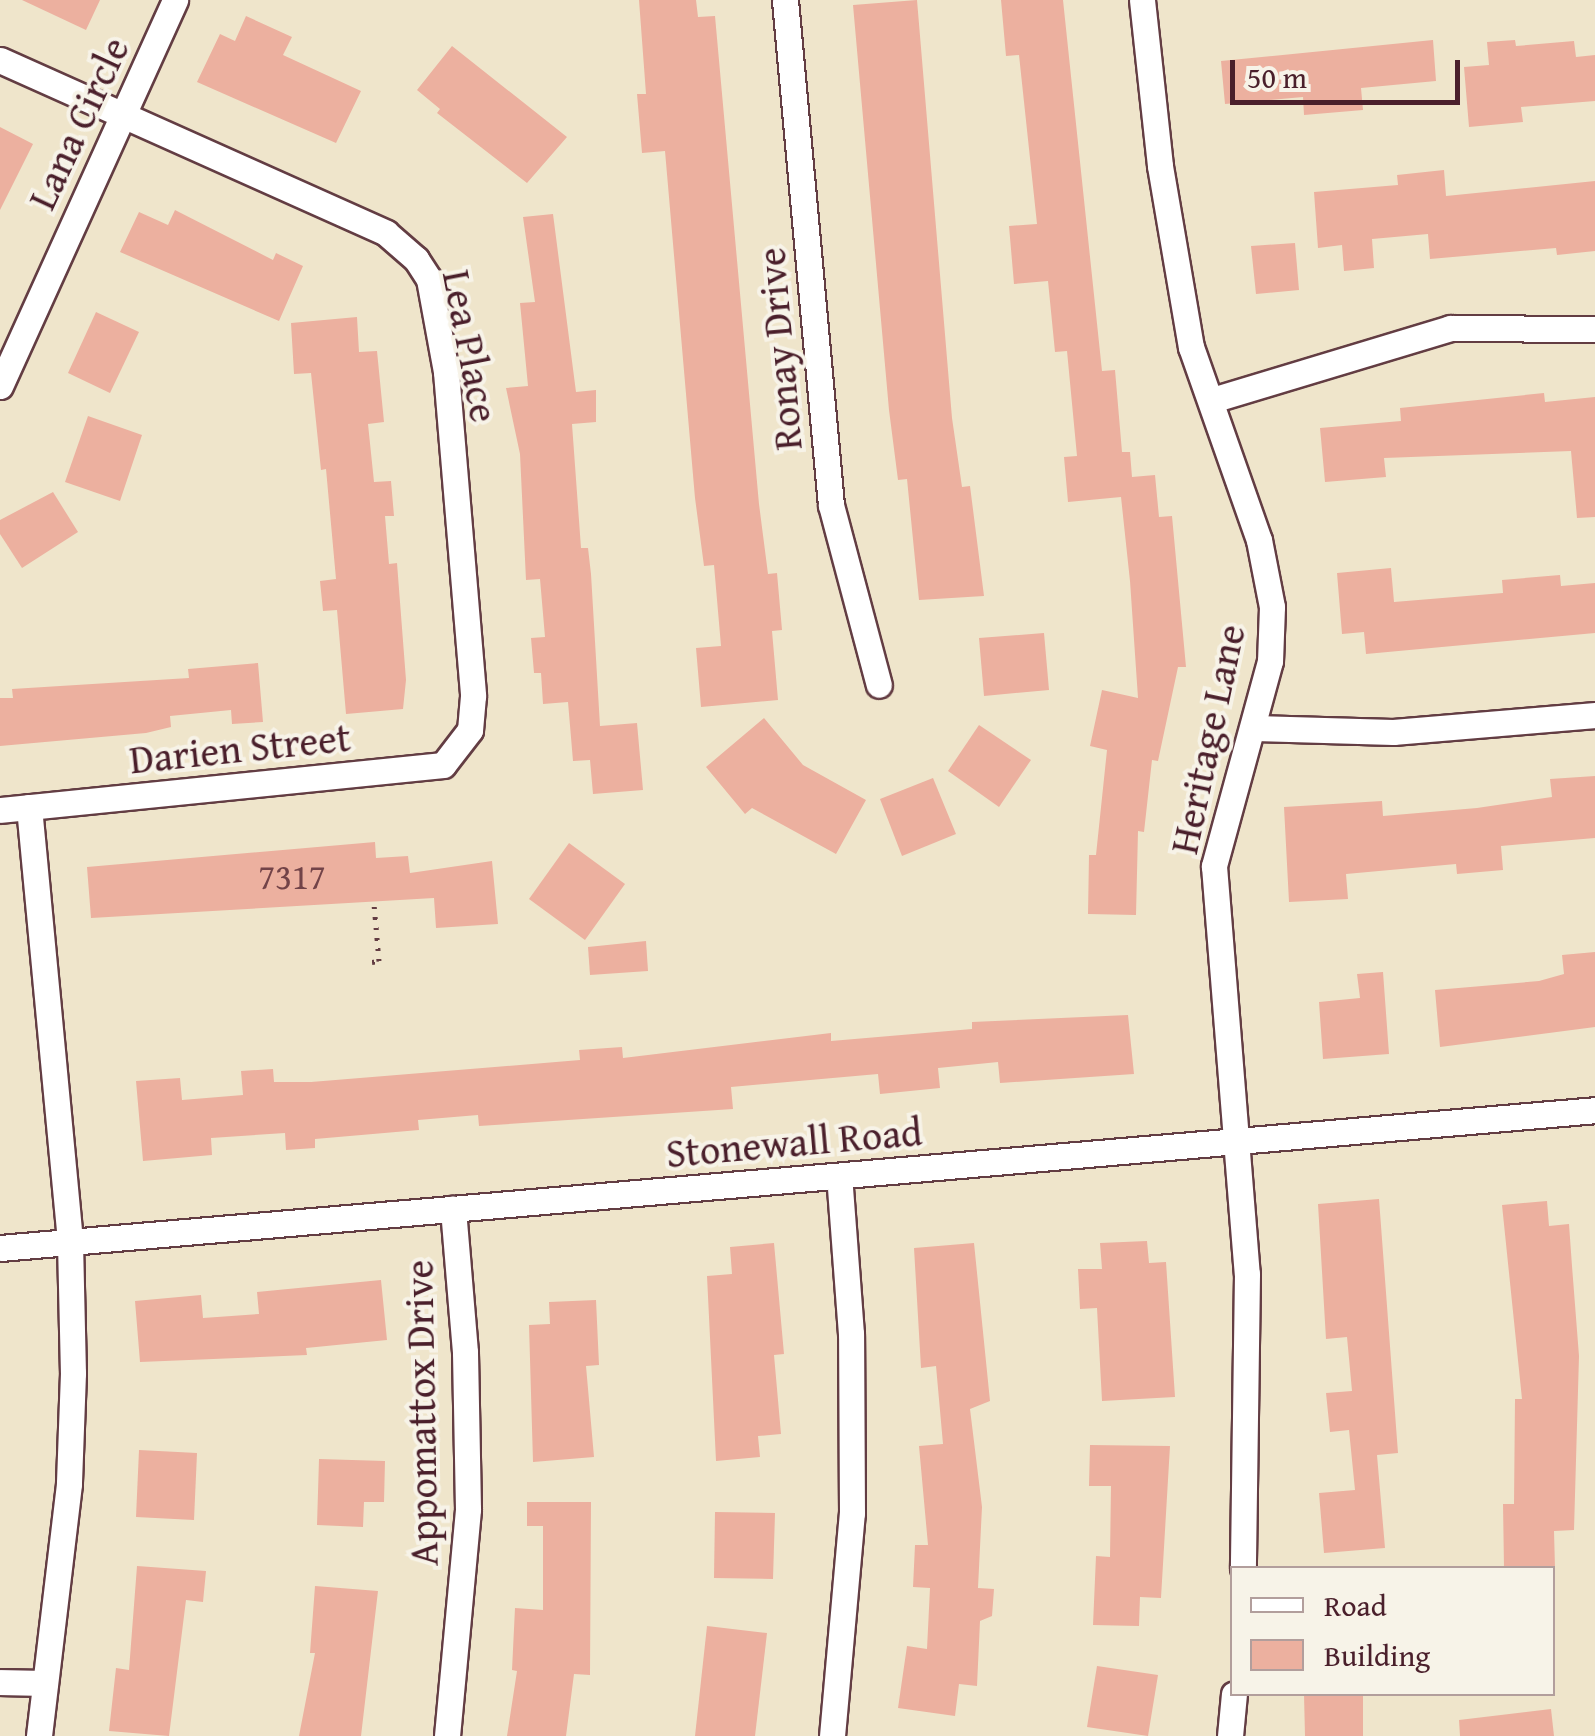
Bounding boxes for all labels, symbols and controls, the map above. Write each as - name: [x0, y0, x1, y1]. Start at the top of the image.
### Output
- street label: Lana Circle: [17, 29, 139, 217]
- scale bar: [1235, 40, 1465, 102]
- text: 50 m: [1247, 55, 1307, 99]
- street label: Ronay Drive: [746, 246, 812, 452]
- street label: Lea Place: [433, 266, 509, 426]
- street label: Heritage Lane: [1159, 620, 1255, 858]
- street label: Darien Street: [127, 713, 353, 783]
- house number: 7317: [258, 856, 326, 898]
- street label: Stonewall Road: [664, 1107, 924, 1177]
- street label: Appomattox Drive: [394, 1260, 448, 1566]
- legend: [1230, 1566, 1555, 1696]
- text: Road: [1324, 1583, 1387, 1627]
- text: Building: [1324, 1633, 1430, 1677]

